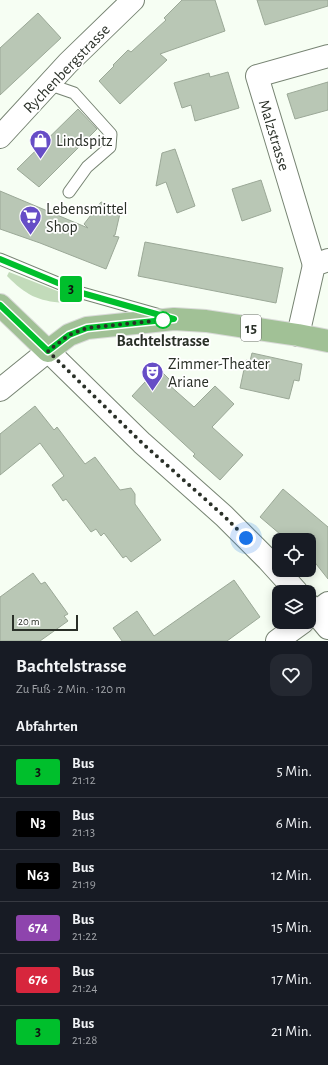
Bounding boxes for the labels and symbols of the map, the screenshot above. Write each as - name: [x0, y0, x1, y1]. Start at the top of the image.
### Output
- street label: Rychenbergstrasse: [21, 21, 114, 117]
- street label: Malzstrasse: [256, 98, 292, 173]
- shop icon: Lindspitz: [28, 127, 54, 160]
- place label: Lindspitz: [56, 133, 113, 149]
- place label: Lebensmittel Shop: [46, 201, 128, 235]
- supermarket icon: Lebensmittel Shop: [17, 204, 43, 237]
- line badge: 3: [58, 276, 84, 302]
- marker: Bachtelstrasse: [154, 311, 172, 329]
- road number: 15: [241, 315, 261, 341]
- place label: Bachtelstrasse: [116, 333, 210, 349]
- place label: Zimmer-Theater Ariane: [168, 356, 271, 390]
- theatre icon: Zimmer-Theater Ariane: [140, 359, 166, 392]
- your location: [236, 528, 256, 548]
- scale bar: [12, 613, 78, 632]

